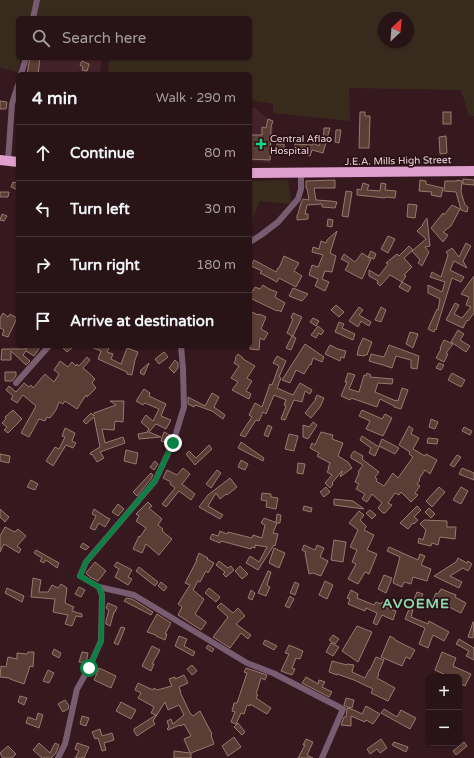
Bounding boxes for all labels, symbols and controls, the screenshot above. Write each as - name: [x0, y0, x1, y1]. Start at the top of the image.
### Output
- north arrow: [378, 12, 414, 48]
- search box: [16, 16, 252, 60]
- icon: search: [30, 27, 52, 49]
- text: Search here: [62, 29, 146, 47]
- text: 4 min: [32, 88, 77, 109]
- text: Walk · 290 m: [156, 90, 236, 106]
- place label: Central Aflao Hospital: [270, 133, 332, 157]
- marker: Central Aflao Hospital: [255, 138, 267, 150]
- icon: ahead: [32, 142, 54, 164]
- text: Continue: [70, 144, 134, 162]
- text: 80 m: [204, 145, 236, 161]
- street label: J.E.A. Mills High Street: [344, 154, 452, 168]
- icon: left: [32, 198, 54, 220]
- text: Turn left: [70, 200, 130, 218]
- text: 30 m: [204, 201, 236, 217]
- icon: right: [32, 254, 54, 276]
- text: Turn right: [70, 256, 140, 274]
- text: 180 m: [196, 257, 236, 273]
- icon: arrive: [32, 310, 54, 332]
- text: Arrive at destination: [70, 312, 214, 330]
- route end: [164, 434, 182, 452]
- district label: AVOEME: [382, 595, 450, 612]
- route start: [80, 659, 98, 677]
- map controls: [426, 674, 462, 746]
- button: +: [426, 674, 462, 710]
- button: −: [426, 710, 462, 746]

